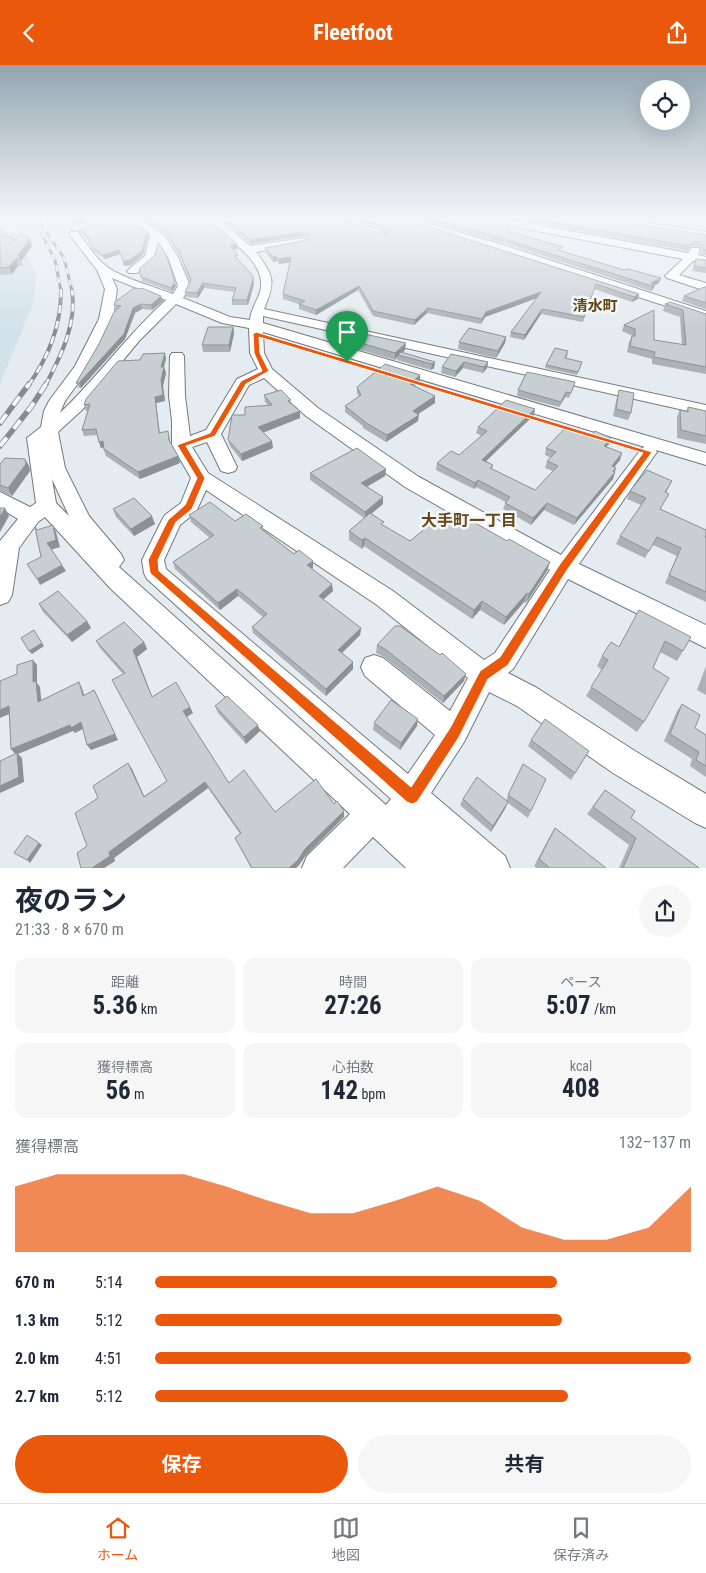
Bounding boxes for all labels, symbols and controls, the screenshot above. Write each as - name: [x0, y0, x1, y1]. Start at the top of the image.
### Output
- icon: back: [15, 19, 43, 47]
- icon: share: [663, 19, 691, 47]
- text: Fleetfoot: [313, 20, 393, 45]
- map controls: [640, 80, 690, 130]
- button: locate: [640, 80, 690, 130]
- district label: 清水町: [572, 297, 618, 315]
- pin: [326, 311, 368, 362]
- icon: arrive: [333, 318, 361, 346]
- district label: 大手町一丁目: [421, 511, 517, 530]
- text: 夜のラン: [15, 884, 127, 917]
- button: share: [639, 885, 691, 937]
- text: 21:33 · 8 × 670 m: [15, 920, 124, 939]
- text: 距離: [111, 974, 139, 990]
- text: 時間: [339, 974, 367, 990]
- text: ペース: [560, 974, 602, 990]
- text: 5.36: [92, 991, 138, 1020]
- text: 27:26: [324, 991, 382, 1020]
- text: 5:07: [546, 991, 591, 1020]
- text: km: [138, 1001, 158, 1017]
- text: /km: [591, 1001, 616, 1017]
- text: kcal: [570, 1058, 592, 1074]
- text: 獲得標高: [97, 1059, 153, 1075]
- text: 心拍数: [332, 1059, 374, 1075]
- text: 408: [562, 1074, 600, 1103]
- text: 56: [105, 1076, 131, 1105]
- text: 142: [320, 1076, 358, 1105]
- text: m: [131, 1086, 145, 1102]
- text: bpm: [358, 1086, 386, 1102]
- text: 132–137 m: [619, 1133, 691, 1152]
- text: 獲得標高: [15, 1137, 79, 1156]
- text: 670 m: [15, 1273, 55, 1292]
- text: 5:14: [95, 1273, 122, 1292]
- text: 1.3 km: [15, 1311, 59, 1330]
- text: 5:12: [95, 1311, 122, 1330]
- text: 2.0 km: [15, 1349, 59, 1368]
- text: 4:51: [95, 1349, 122, 1368]
- text: 2.7 km: [15, 1387, 59, 1406]
- text: 5:12: [95, 1387, 122, 1406]
- button: 保存: [15, 1435, 348, 1493]
- button: 共有: [358, 1435, 691, 1493]
- tab: ホーム: [97, 1514, 138, 1564]
- tab: 地図: [332, 1514, 360, 1564]
- tab: 保存済み: [553, 1514, 609, 1564]

